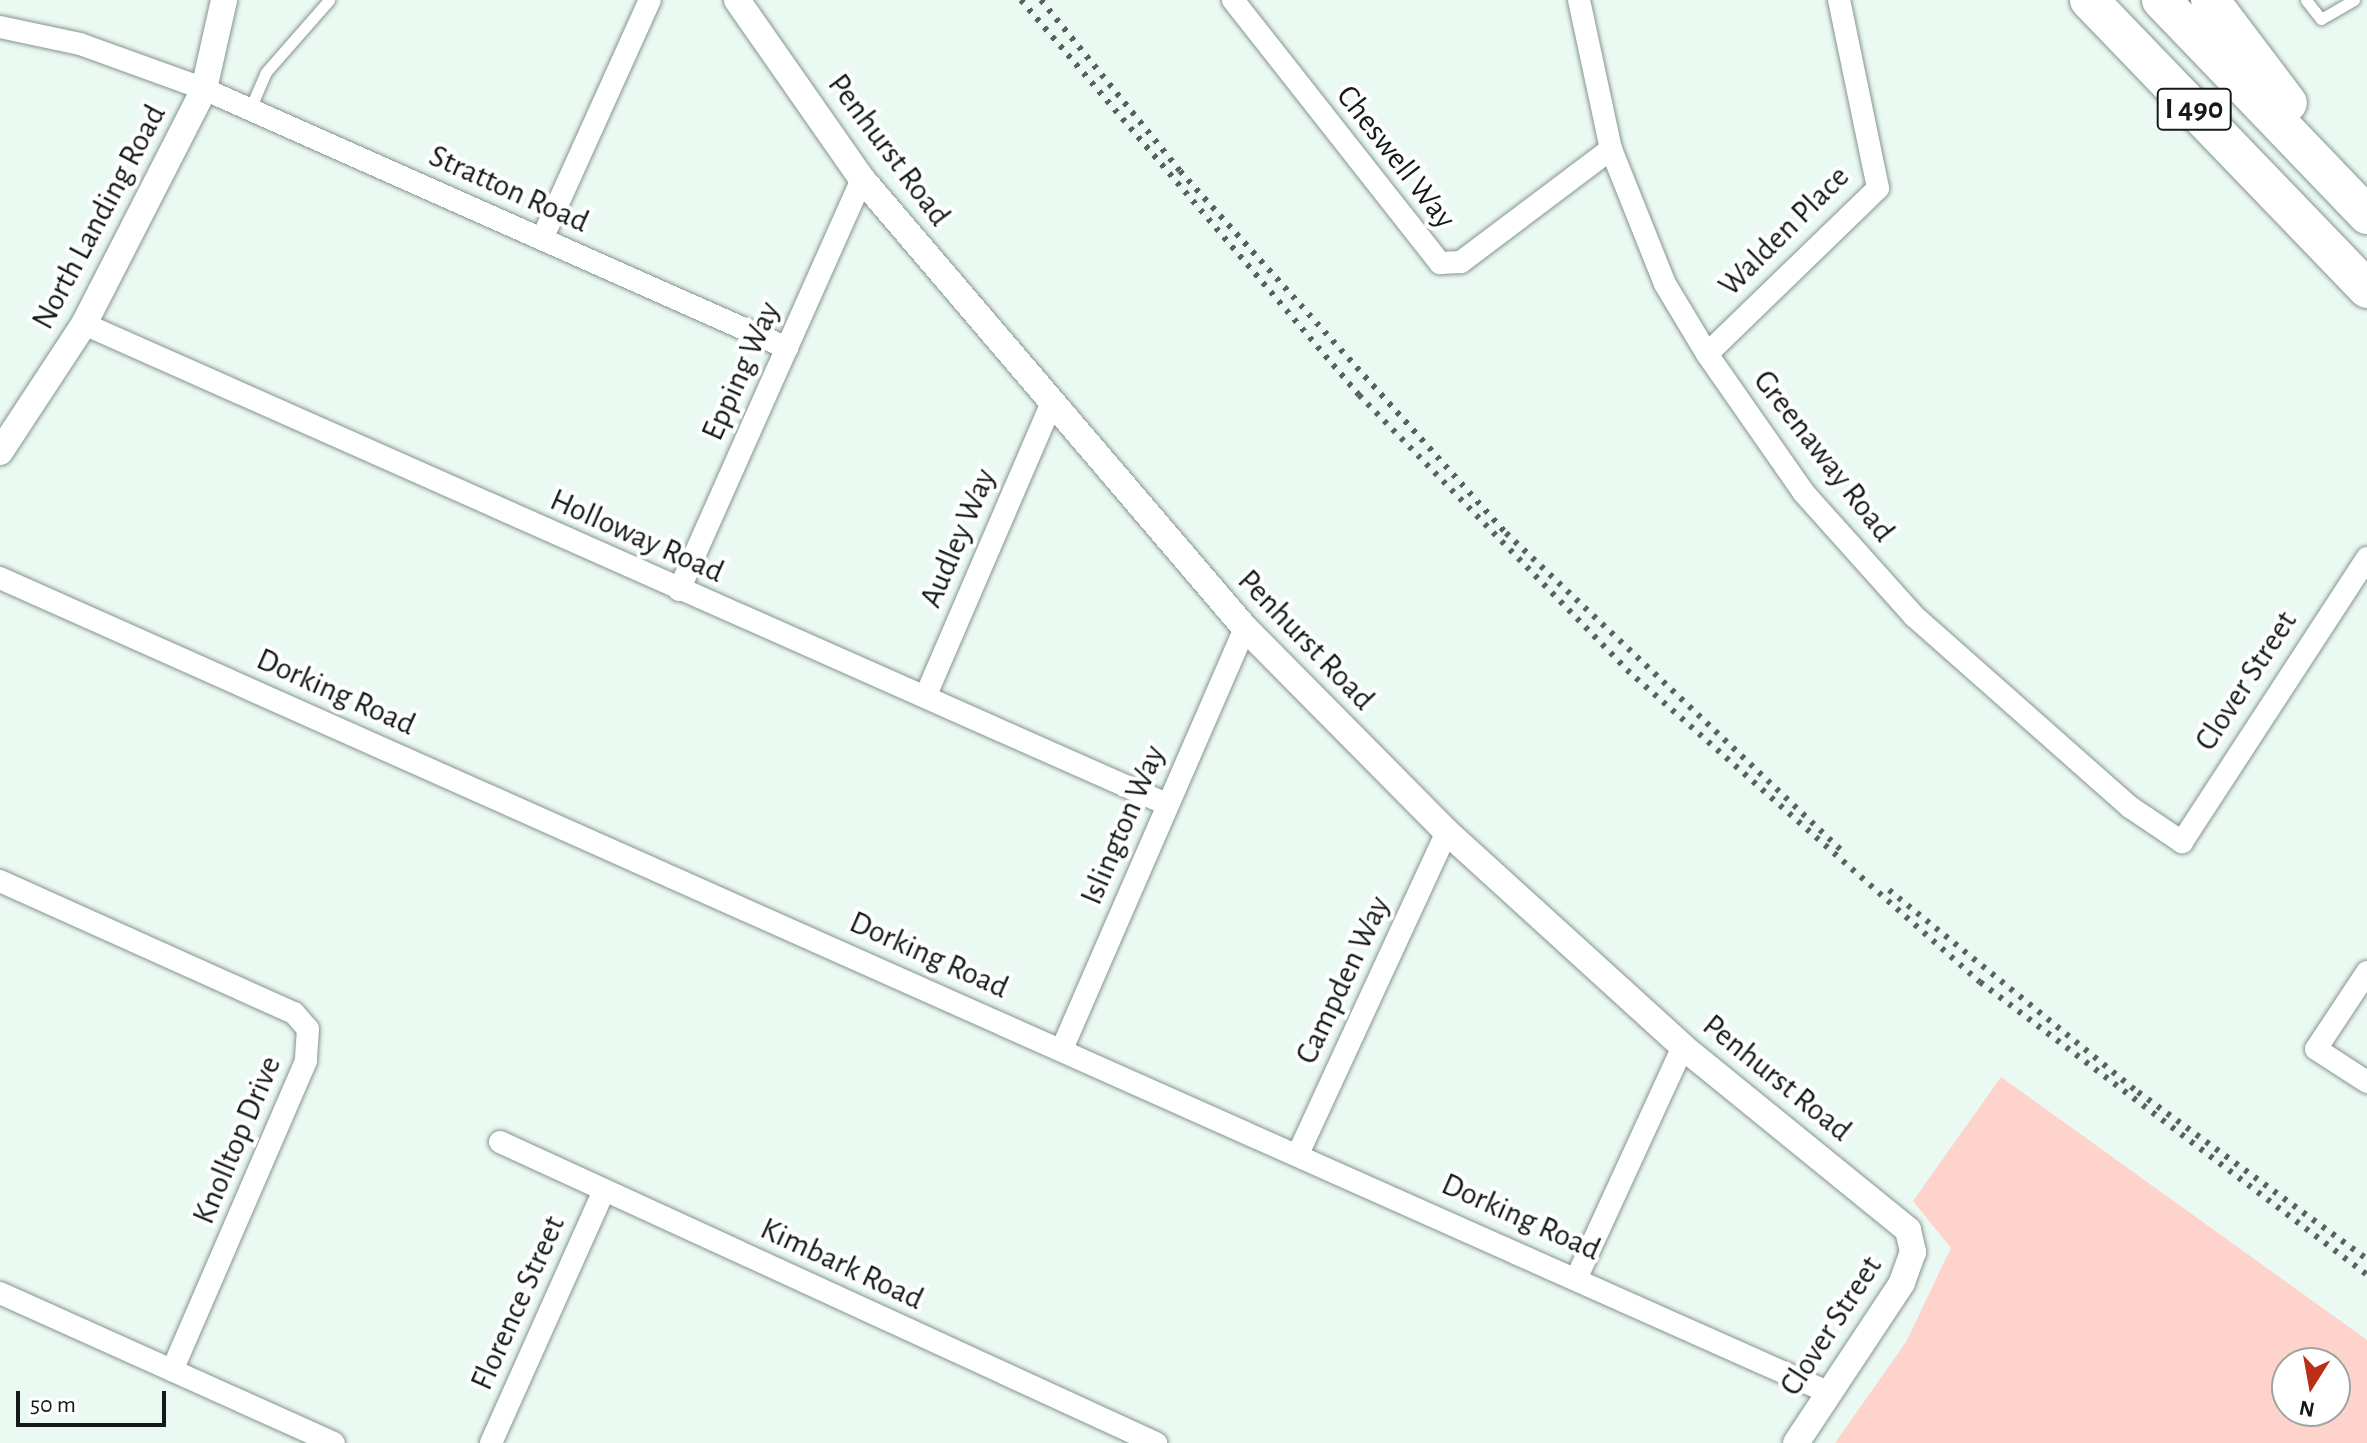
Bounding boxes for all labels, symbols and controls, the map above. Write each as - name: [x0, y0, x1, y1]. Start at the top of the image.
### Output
- street label: Penhurst Road: [819, 66, 959, 234]
- street label: Cheswell Way: [1328, 78, 1464, 236]
- road number: I 490: [2156, 83, 2232, 135]
- street label: North Landing Road: [24, 98, 174, 336]
- street label: Stratton Road: [423, 137, 595, 241]
- street label: Walden Place: [1711, 158, 1857, 304]
- street label: Epping Way: [693, 296, 789, 446]
- street label: Greenaway Road: [1745, 363, 1903, 549]
- street label: Audley Way: [912, 463, 1004, 613]
- street label: Holloway Road: [544, 481, 730, 591]
- street label: Penhurst Road: [1229, 562, 1383, 718]
- street label: Clover Street: [2187, 604, 2305, 758]
- street label: Dorking Road: [251, 640, 421, 744]
- street label: Islington Way: [1072, 740, 1174, 910]
- street label: Campden Way: [1287, 890, 1399, 1070]
- street label: Dorking Road: [844, 903, 1014, 1007]
- street label: Penhurst Road: [1695, 1006, 1859, 1150]
- street label: Knolltop Drive: [184, 1050, 290, 1230]
- street label: Dorking Road: [1436, 1165, 1606, 1269]
- street label: Kimbark Road: [754, 1209, 930, 1319]
- street label: Florence Street: [463, 1210, 573, 1396]
- street label: Clover Street: [1772, 1249, 1890, 1403]
- north arrow: [2271, 1347, 2351, 1427]
- scale bar: [20, 1375, 170, 1425]
- text: 50 m: [30, 1393, 76, 1417]
- text: N: [2297, 1396, 2316, 1421]

